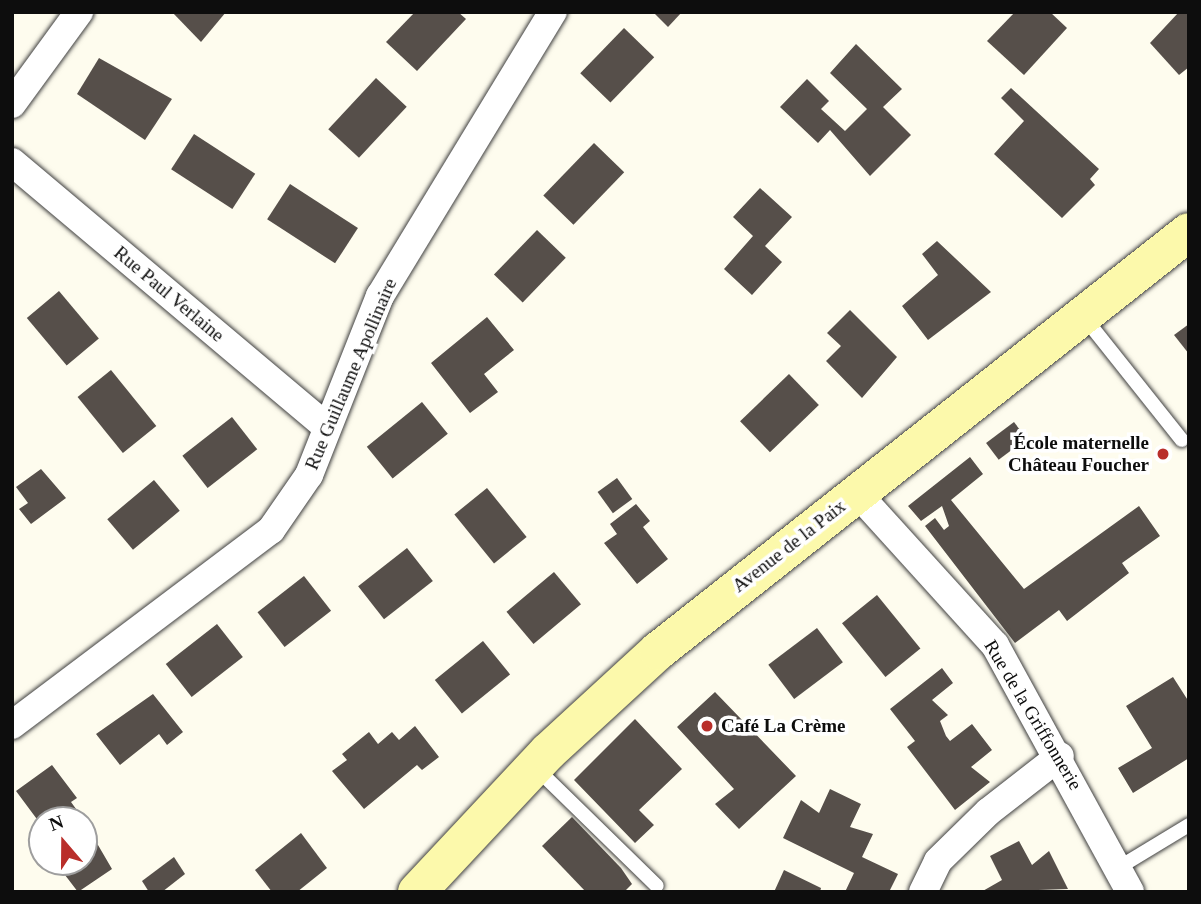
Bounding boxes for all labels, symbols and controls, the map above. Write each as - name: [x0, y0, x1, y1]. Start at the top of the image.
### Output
- street label: Rue Paul Verlaine: [109, 241, 229, 347]
- street label: Rue Guillaume Apollinaire: [300, 274, 402, 474]
- place label: École maternelle Château Foucher: [1008, 432, 1149, 476]
- marker: École maternelle Château Foucher: [1155, 446, 1171, 462]
- street label: Avenue de la Paix: [728, 495, 850, 597]
- street label: Rue de la Griffonnerie: [979, 636, 1087, 794]
- place label: Café La Crème: [721, 715, 846, 737]
- marker: Café La Crème: [699, 718, 715, 734]
- north arrow: [28, 806, 98, 876]
- text: N: [46, 810, 66, 835]

